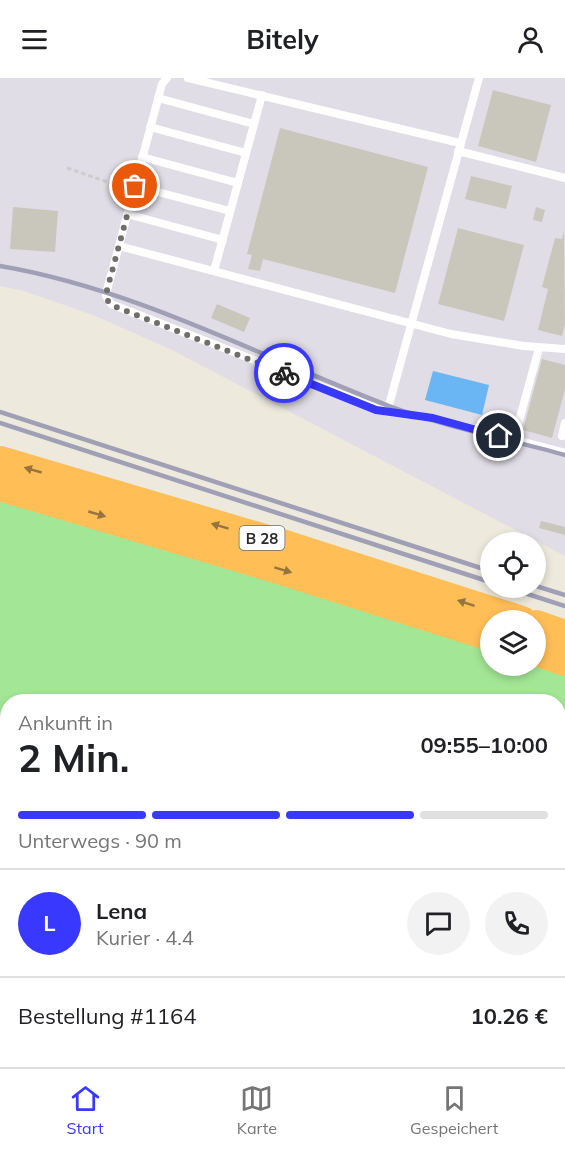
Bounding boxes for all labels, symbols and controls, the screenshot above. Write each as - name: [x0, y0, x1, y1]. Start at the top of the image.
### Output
- text: Bitely: [246, 22, 319, 56]
- icon: menu: [18, 23, 51, 56]
- icon: person: [514, 23, 547, 56]
- pin: [109, 160, 160, 211]
- icon: bag: [118, 169, 151, 202]
- courier: [254, 343, 314, 403]
- icon: bike: [268, 357, 301, 390]
- pin: [473, 410, 524, 461]
- icon: home: [482, 419, 515, 452]
- one-way arrow: [24, 465, 42, 475]
- one-way arrow: [88, 509, 106, 519]
- one-way arrow: [211, 521, 229, 530]
- road number: B 28: [240, 526, 284, 550]
- map controls: [480, 532, 546, 676]
- button: locate: [480, 532, 546, 598]
- one-way arrow: [274, 566, 292, 575]
- one-way arrow: [457, 598, 475, 607]
- button: layers: [480, 610, 546, 676]
- text: Ankunft in: [18, 710, 113, 735]
- text: 09:55–10:00: [420, 731, 548, 759]
- text: 2 Min.: [18, 733, 129, 782]
- text: Unterwegs · 90 m: [18, 828, 182, 853]
- button: chat: [407, 892, 470, 955]
- button: phone: [485, 892, 548, 955]
- text: Lena: [96, 897, 147, 925]
- text: L: [43, 909, 56, 937]
- text: Kurier · 4.4: [96, 925, 194, 950]
- text: Bestellung #1164: [18, 1002, 196, 1030]
- text: 10.26 €: [471, 1002, 548, 1030]
- tab: Start: [67, 1082, 104, 1138]
- tab: Karte: [237, 1082, 277, 1138]
- tab: Gespeichert: [410, 1082, 498, 1138]

